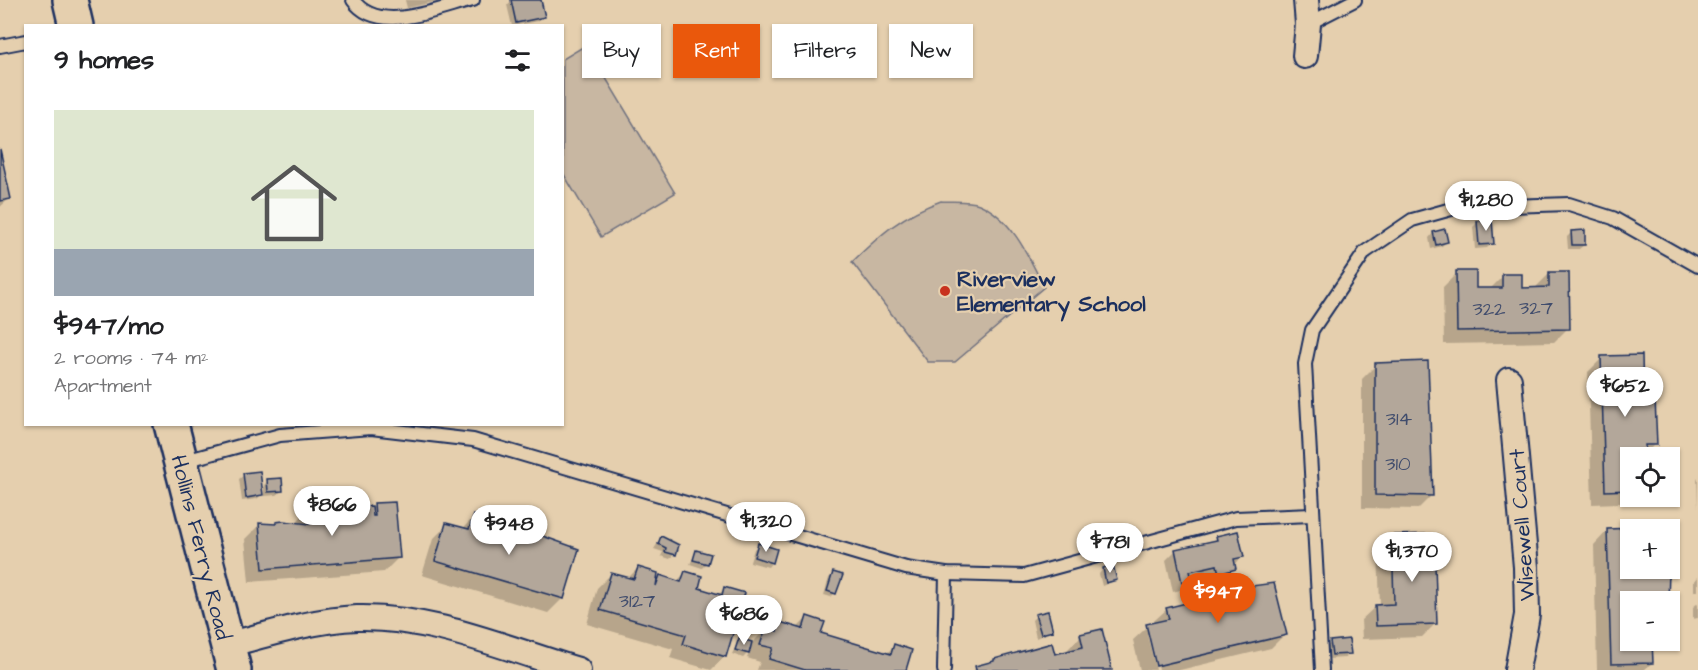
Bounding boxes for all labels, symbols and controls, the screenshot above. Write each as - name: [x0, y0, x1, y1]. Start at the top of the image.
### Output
- chip: Buy: [582, 24, 661, 78]
- chip: Rent: [673, 24, 760, 78]
- chip: Filters: [772, 24, 877, 78]
- chip: New: [889, 24, 973, 78]
- text: 9 homes: [54, 42, 154, 78]
- icon: filters: [501, 44, 534, 77]
- icon: home: [240, 149, 348, 257]
- pin: $1,280: [1437, 181, 1535, 232]
- text: $1,280: [1459, 186, 1513, 214]
- place label: Riverview Elementary School: [957, 264, 1146, 322]
- marker: Riverview Elementary School: [938, 284, 952, 298]
- house number: 327: [1519, 294, 1553, 322]
- house number: 322: [1472, 295, 1506, 323]
- text: $947/mo: [54, 308, 164, 344]
- text: 2 rooms · 74 m²: [54, 344, 208, 372]
- pin: $652: [1589, 367, 1661, 418]
- text: Apartment: [54, 372, 152, 400]
- text: $652: [1600, 372, 1650, 400]
- house number: 314: [1386, 405, 1413, 433]
- map controls: [1620, 447, 1680, 651]
- button: locate: [1620, 447, 1680, 507]
- street label: Wisewell Court: [1502, 448, 1543, 602]
- house number: 310: [1385, 450, 1411, 478]
- street label: Hollins Ferry Road: [162, 452, 239, 643]
- pin: $866: [296, 486, 368, 537]
- text: $866: [307, 491, 357, 519]
- pin: $1,320: [717, 502, 815, 553]
- pin: $948: [473, 505, 545, 556]
- text: $1,320: [740, 507, 792, 535]
- text: $948: [484, 510, 534, 538]
- button: +: [1620, 519, 1680, 579]
- pin: $781: [1074, 523, 1146, 574]
- text: $781: [1091, 528, 1129, 556]
- pin: $1,370: [1363, 532, 1461, 583]
- text: $1,370: [1386, 537, 1438, 565]
- pin: $947: [1182, 573, 1254, 624]
- text: $947: [1194, 578, 1242, 606]
- house number: 3127: [619, 587, 655, 615]
- button: −: [1620, 591, 1680, 651]
- pin: $686: [708, 595, 780, 646]
- text: $686: [719, 600, 769, 628]

